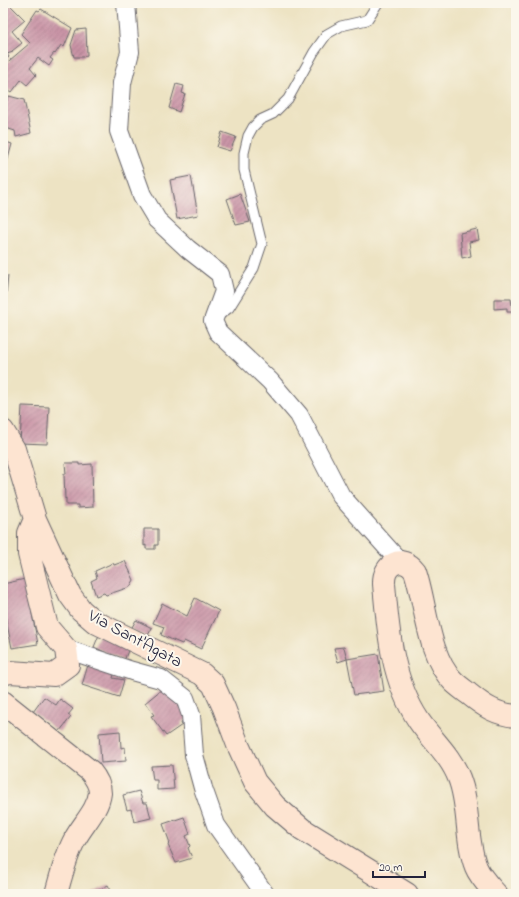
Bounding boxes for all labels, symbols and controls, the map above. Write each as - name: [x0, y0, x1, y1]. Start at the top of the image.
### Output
- street label: Via Sant'Agata: [82, 603, 187, 676]
- scale bar: [373, 853, 425, 879]
- text: 20 m: [379, 859, 402, 877]

